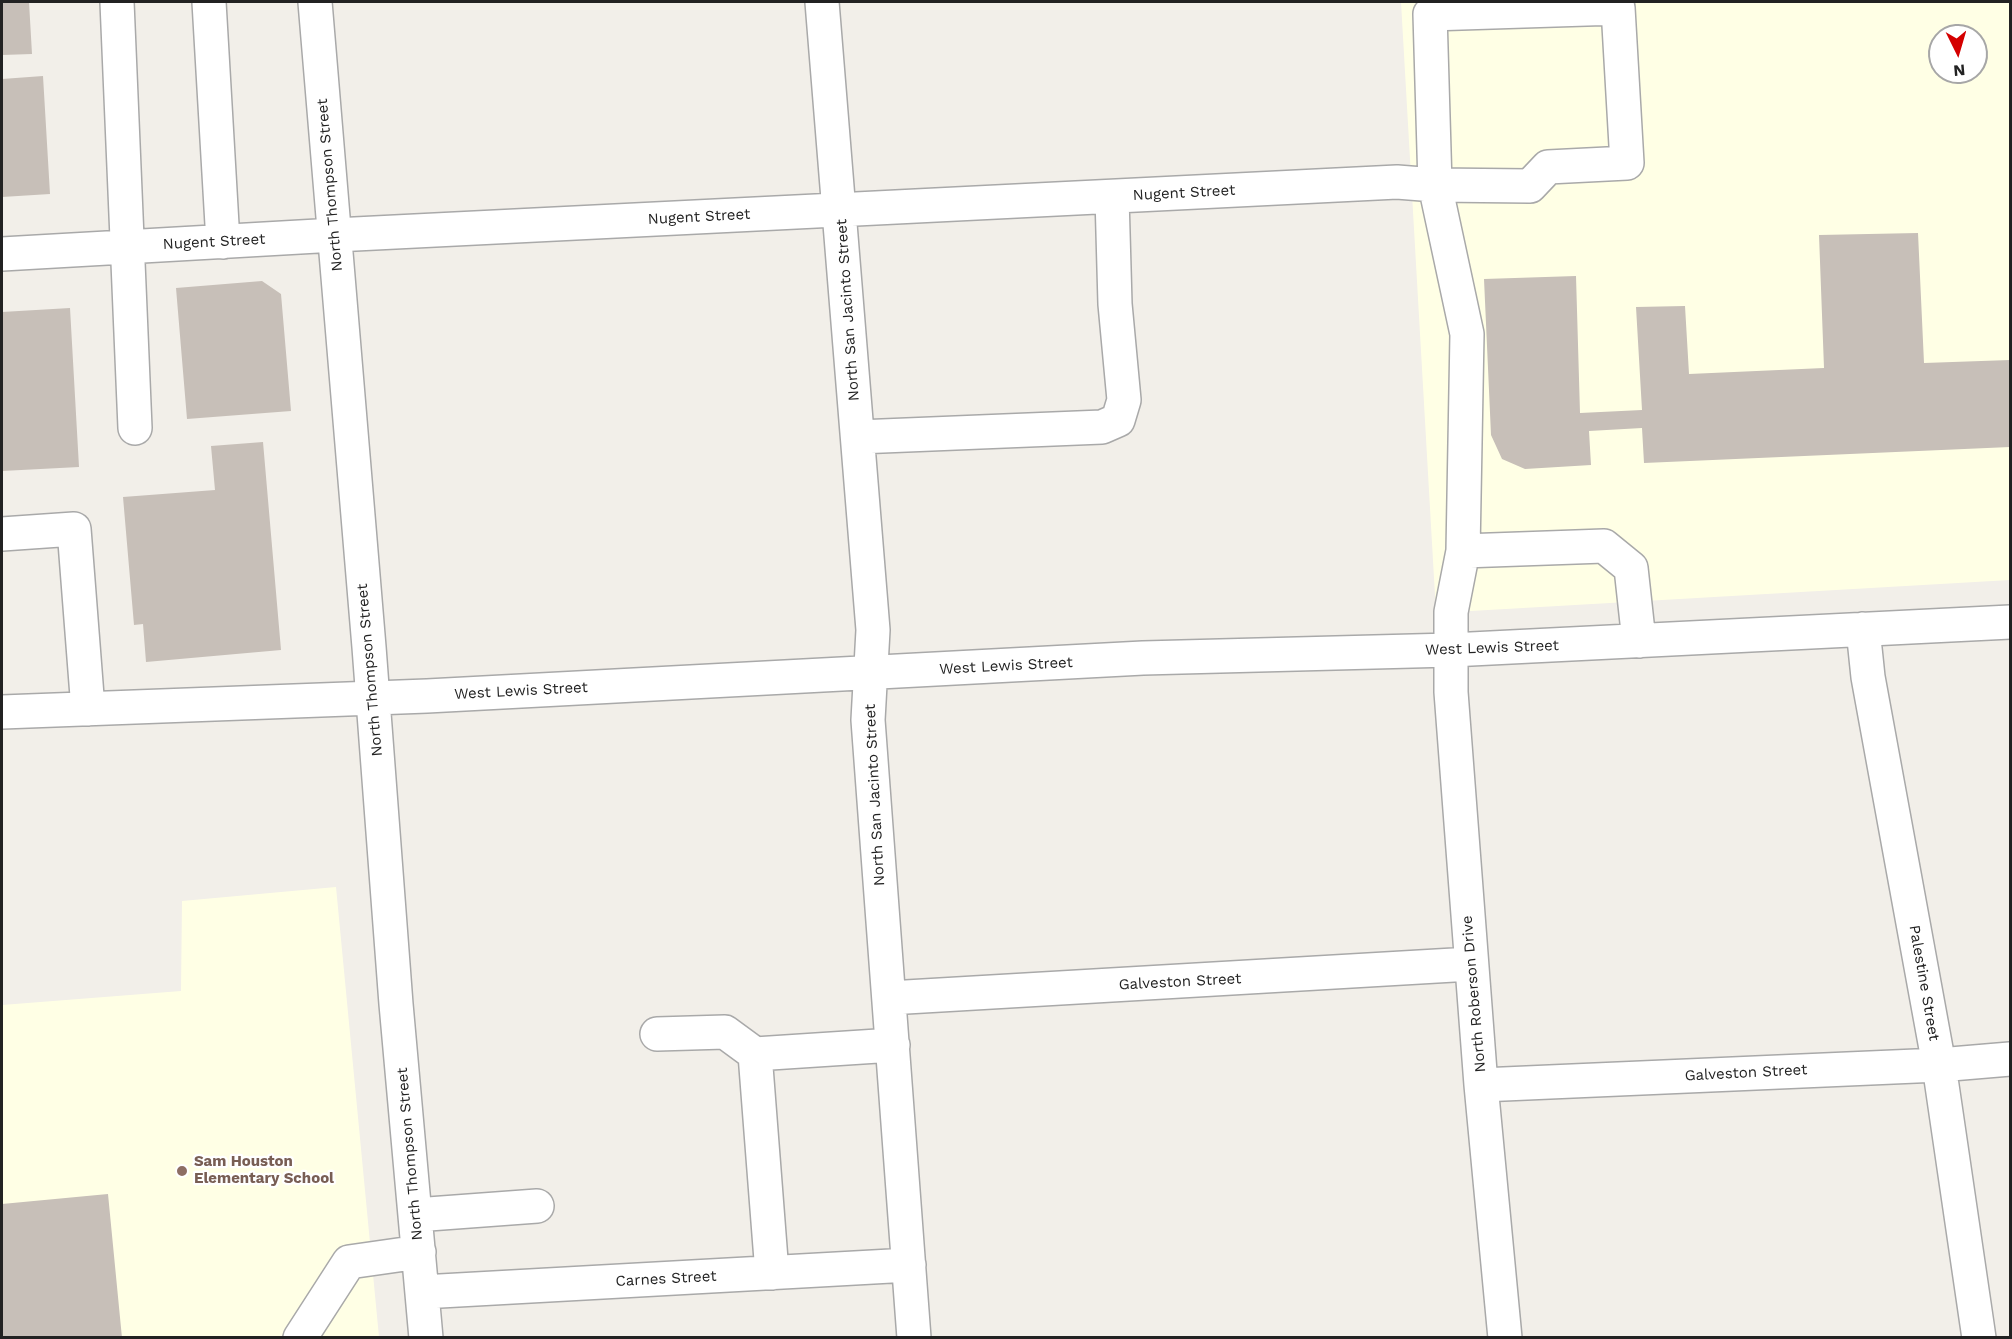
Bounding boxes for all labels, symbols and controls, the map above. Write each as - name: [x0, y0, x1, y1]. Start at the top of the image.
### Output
- north arrow: [1928, 24, 1988, 84]
- text: N: [1953, 60, 1966, 80]
- street label: North Thompson Street: [313, 98, 347, 272]
- street label: Nugent Street: [1132, 181, 1236, 205]
- street label: Nugent Street: [647, 205, 751, 229]
- street label: North San Jacinto Street: [833, 218, 863, 402]
- street label: Nugent Street: [162, 230, 266, 254]
- street label: North Thompson Street: [353, 583, 387, 757]
- street label: West Lewis Street: [1425, 637, 1559, 659]
- street label: West Lewis Street: [939, 654, 1073, 678]
- street label: West Lewis Street: [454, 679, 588, 703]
- street label: North San Jacinto Street: [861, 703, 889, 887]
- street label: North Roberson Drive: [1458, 915, 1490, 1073]
- street label: Palestine Street: [1905, 924, 1943, 1042]
- street label: Galveston Street: [1118, 970, 1242, 994]
- street label: Galveston Street: [1684, 1061, 1808, 1085]
- street label: North Thompson Street: [393, 1067, 427, 1241]
- place label: Sam Houston Elementary School: [194, 1153, 334, 1188]
- marker: Sam Houston Elementary School: [175, 1164, 189, 1178]
- street label: Carnes Street: [615, 1267, 717, 1291]

